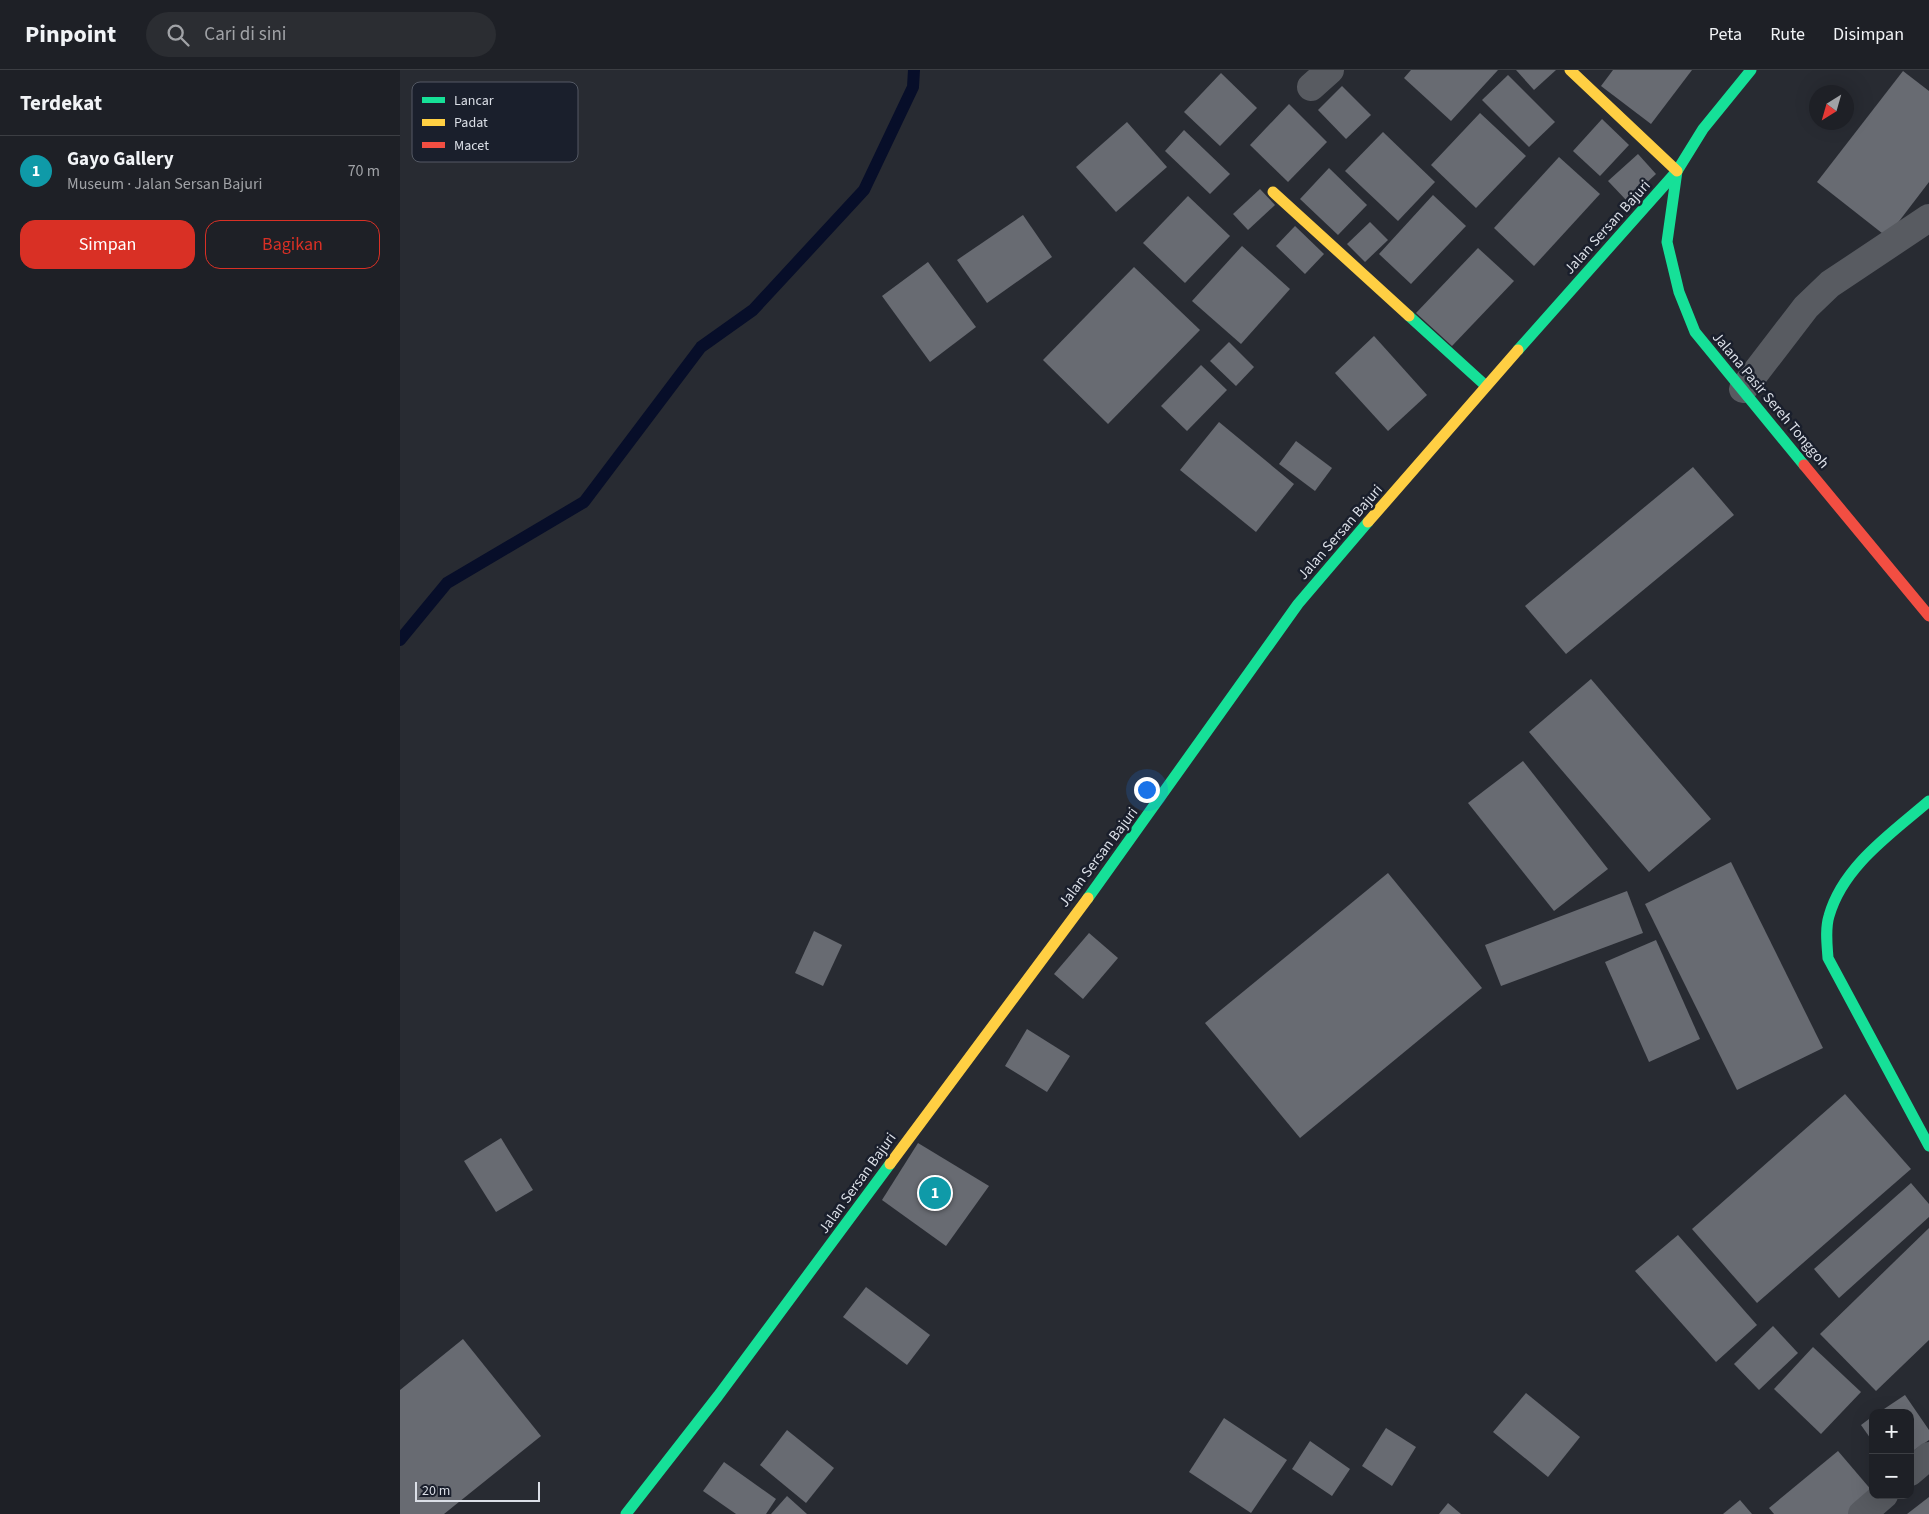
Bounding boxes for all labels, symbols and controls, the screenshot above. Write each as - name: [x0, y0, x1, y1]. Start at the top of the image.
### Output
- search box: [146, 12, 496, 57]
- text: Pinpoint: [25, 17, 116, 52]
- icon: search: [164, 21, 192, 49]
- text: Cari di sini: [204, 21, 287, 48]
- text: Peta: [1709, 22, 1742, 47]
- text: Rute: [1770, 22, 1805, 47]
- text: Disimpan: [1833, 22, 1904, 47]
- legend: [412, 82, 578, 162]
- north arrow: [1809, 85, 1854, 130]
- text: Terdekat: [20, 88, 102, 118]
- text: Lancar: [454, 91, 494, 111]
- text: Padat: [454, 113, 488, 133]
- text: Macet: [454, 136, 489, 156]
- text: Gayo Gallery: [67, 146, 174, 173]
- text: 1: [32, 160, 40, 182]
- text: 70 m: [348, 160, 380, 182]
- text: Museum · Jalan Sersan Bajuri: [67, 173, 262, 195]
- street label: Jalan Sersan Bajuri: [1559, 176, 1655, 279]
- button: Simpan: [20, 220, 195, 269]
- button: Bagikan: [205, 220, 380, 269]
- street label: Jalana Pasir Sereh Tonggoh: [1707, 328, 1834, 473]
- street label: Jalan Sersan Bajuri: [1293, 480, 1388, 585]
- your location: [1134, 777, 1160, 803]
- street label: Jalan Sersan Bajuri: [1054, 803, 1143, 912]
- street label: Jalan Sersan Bajuri: [814, 1129, 901, 1238]
- pin: 1: [919, 1174, 951, 1212]
- map controls: [1869, 1409, 1914, 1499]
- button: +: [1869, 1409, 1914, 1454]
- button: −: [1869, 1454, 1914, 1499]
- scale bar: [415, 1479, 540, 1502]
- text: 20 m: [422, 1481, 450, 1501]

